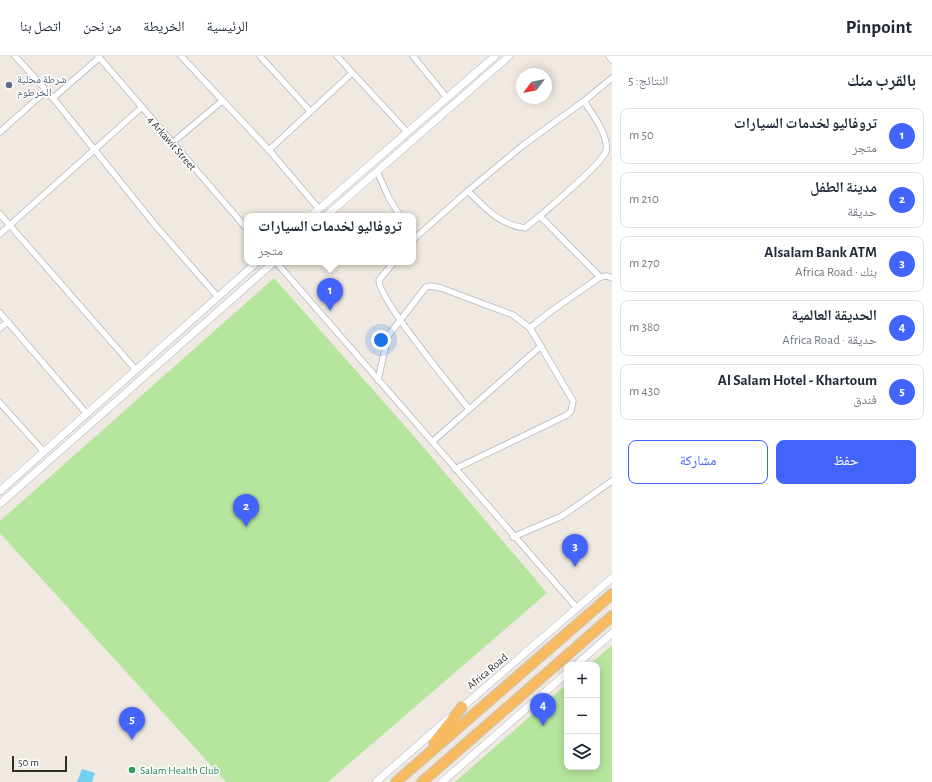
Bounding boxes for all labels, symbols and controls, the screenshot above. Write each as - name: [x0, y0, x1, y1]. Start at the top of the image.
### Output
- text: Pinpoint: [846, 18, 912, 37]
- text: اتصل بنا: [20, 20, 61, 34]
- text: من نحن: [83, 20, 121, 34]
- text: الخريطة: [143, 20, 185, 34]
- text: الرئيسية: [207, 20, 248, 34]
- north arrow: [516, 68, 552, 104]
- text: بالقرب منك: [847, 72, 916, 89]
- place label: شرطة محلية الخرطوم: [17, 74, 67, 99]
- text: النتائج: 5: [628, 75, 668, 88]
- marker: شرطة محلية الخرطوم: [4, 80, 14, 90]
- street label: 4 Arkawit Street: [145, 114, 198, 173]
- text: تروفاليو لخدمات السيارات: [734, 116, 877, 131]
- text: 50 m: [629, 129, 654, 142]
- text: 1: [900, 129, 904, 142]
- text: متجر: [852, 142, 877, 155]
- text: مدينة الطفل: [810, 180, 877, 195]
- text: 210 m: [629, 193, 659, 206]
- text: 2: [899, 193, 905, 206]
- text: حديقة: [847, 206, 877, 219]
- popup: [244, 213, 416, 265]
- text: تروفاليو لخدمات السيارات: [258, 219, 402, 234]
- text: متجر: [258, 245, 283, 258]
- text: Alsalam Bank ATM: [764, 245, 877, 260]
- text: 270 m: [629, 257, 660, 270]
- text: 3: [899, 257, 905, 270]
- text: بنك · Africa Road: [795, 266, 877, 279]
- pin: 1: [317, 278, 343, 311]
- text: الحديقة العالمية: [791, 308, 877, 323]
- text: 380 m: [629, 321, 660, 334]
- text: 4: [899, 321, 905, 334]
- your location: [371, 330, 391, 350]
- text: حديقة · Africa Road: [782, 334, 877, 347]
- text: Al Salam Hotel - Khartoum: [718, 373, 877, 388]
- text: 430 m: [629, 385, 660, 398]
- text: 5: [899, 385, 905, 398]
- text: فندق: [853, 394, 877, 407]
- button: مشاركة: [628, 440, 768, 484]
- button: حفظ: [776, 440, 916, 484]
- pin: 2: [233, 494, 259, 527]
- pin: 3: [562, 534, 588, 567]
- street label: Africa Road: [465, 651, 510, 691]
- map controls: [564, 662, 600, 770]
- button: +: [564, 662, 600, 698]
- pin: 4: [530, 693, 556, 726]
- button: −: [564, 698, 600, 734]
- pin: 5: [119, 707, 145, 740]
- button: layers: [564, 734, 600, 770]
- scale bar: [12, 754, 67, 773]
- text: 50 m: [18, 757, 39, 768]
- marker: Salam Health Club: [127, 765, 137, 775]
- place label: Salam Health Club: [140, 765, 220, 776]

